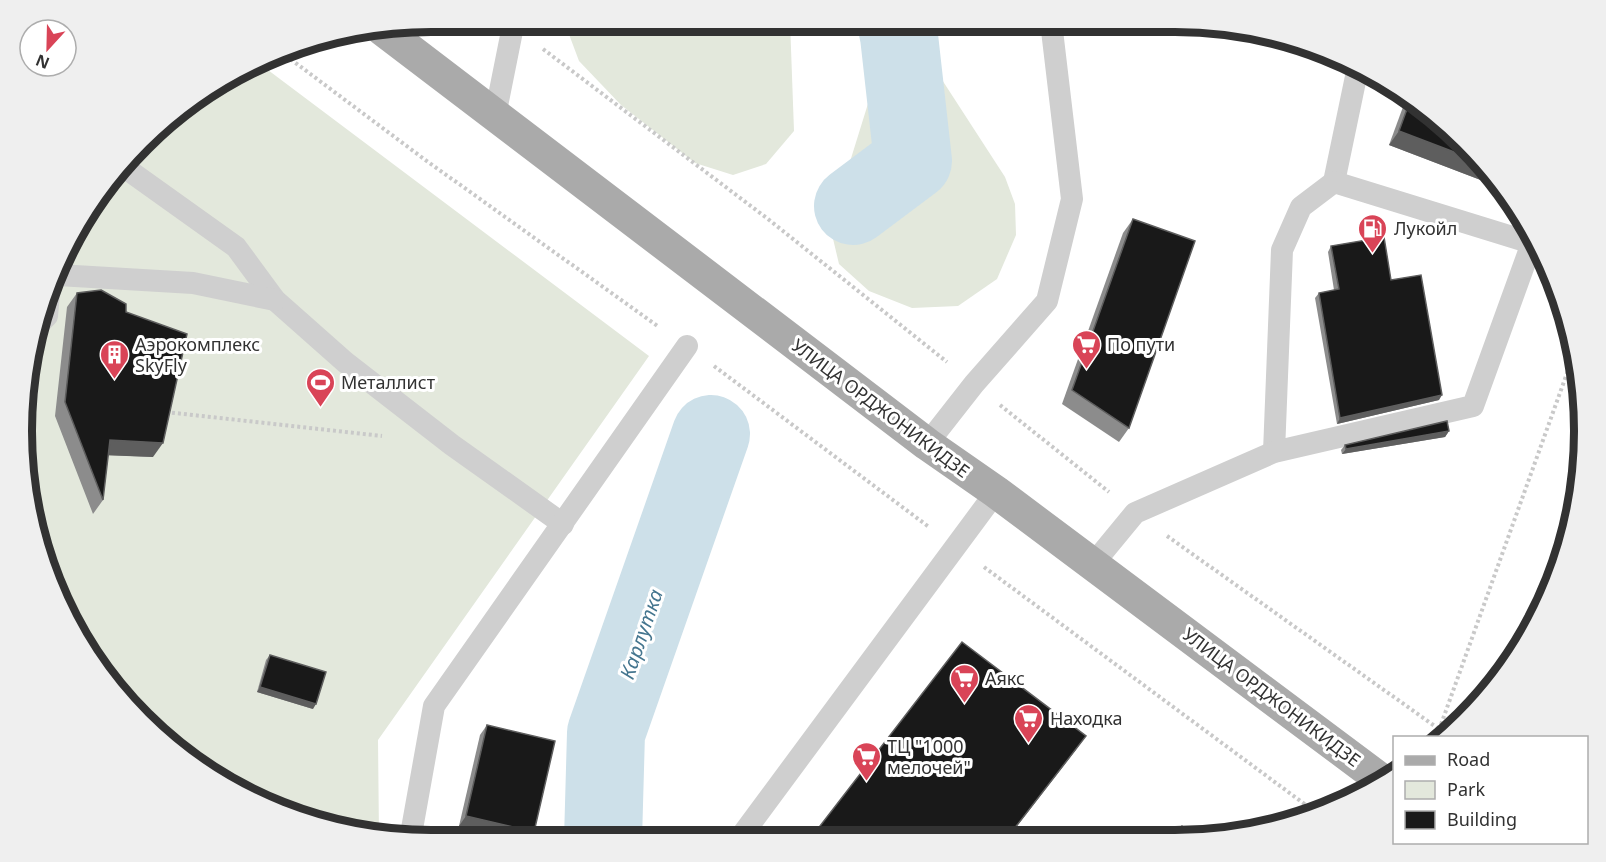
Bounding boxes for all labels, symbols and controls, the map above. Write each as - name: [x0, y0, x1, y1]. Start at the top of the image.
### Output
- north arrow: [18, 18, 78, 78]
- text: N: [32, 49, 53, 75]
- fuel station icon: Лукойл: [1357, 212, 1389, 254]
- place label: Лукойл: [1394, 216, 1457, 240]
- supermarket icon: По пути: [1070, 328, 1102, 370]
- place label: Аэрокомплекс SkyFly: [135, 332, 260, 377]
- place label: По пути: [1107, 332, 1175, 356]
- street label: УЛИЦА ОРДЖОНИКИДЗЕ: [787, 333, 975, 483]
- building icon: Аэрокомплекс SkyFly: [98, 338, 130, 380]
- sports icon: Металлист: [304, 366, 336, 408]
- place label: Металлист: [341, 370, 436, 394]
- water label: Карлутка: [613, 586, 669, 682]
- street label: УЛИЦА ОРДЖОНИКИДЗЕ: [1178, 622, 1366, 772]
- supermarket icon: Аякс: [948, 662, 980, 704]
- place label: Аякс: [985, 666, 1025, 690]
- supermarket icon: Находка: [1013, 702, 1045, 744]
- place label: Находка: [1050, 706, 1123, 730]
- place label: ТЦ "1000 мелочей": [887, 734, 971, 779]
- legend: [1393, 736, 1588, 844]
- supermarket icon: ТЦ "1000 мелочей": [850, 740, 882, 782]
- text: Road: [1447, 747, 1490, 771]
- text: Park: [1447, 777, 1485, 801]
- text: Building: [1447, 807, 1517, 831]

